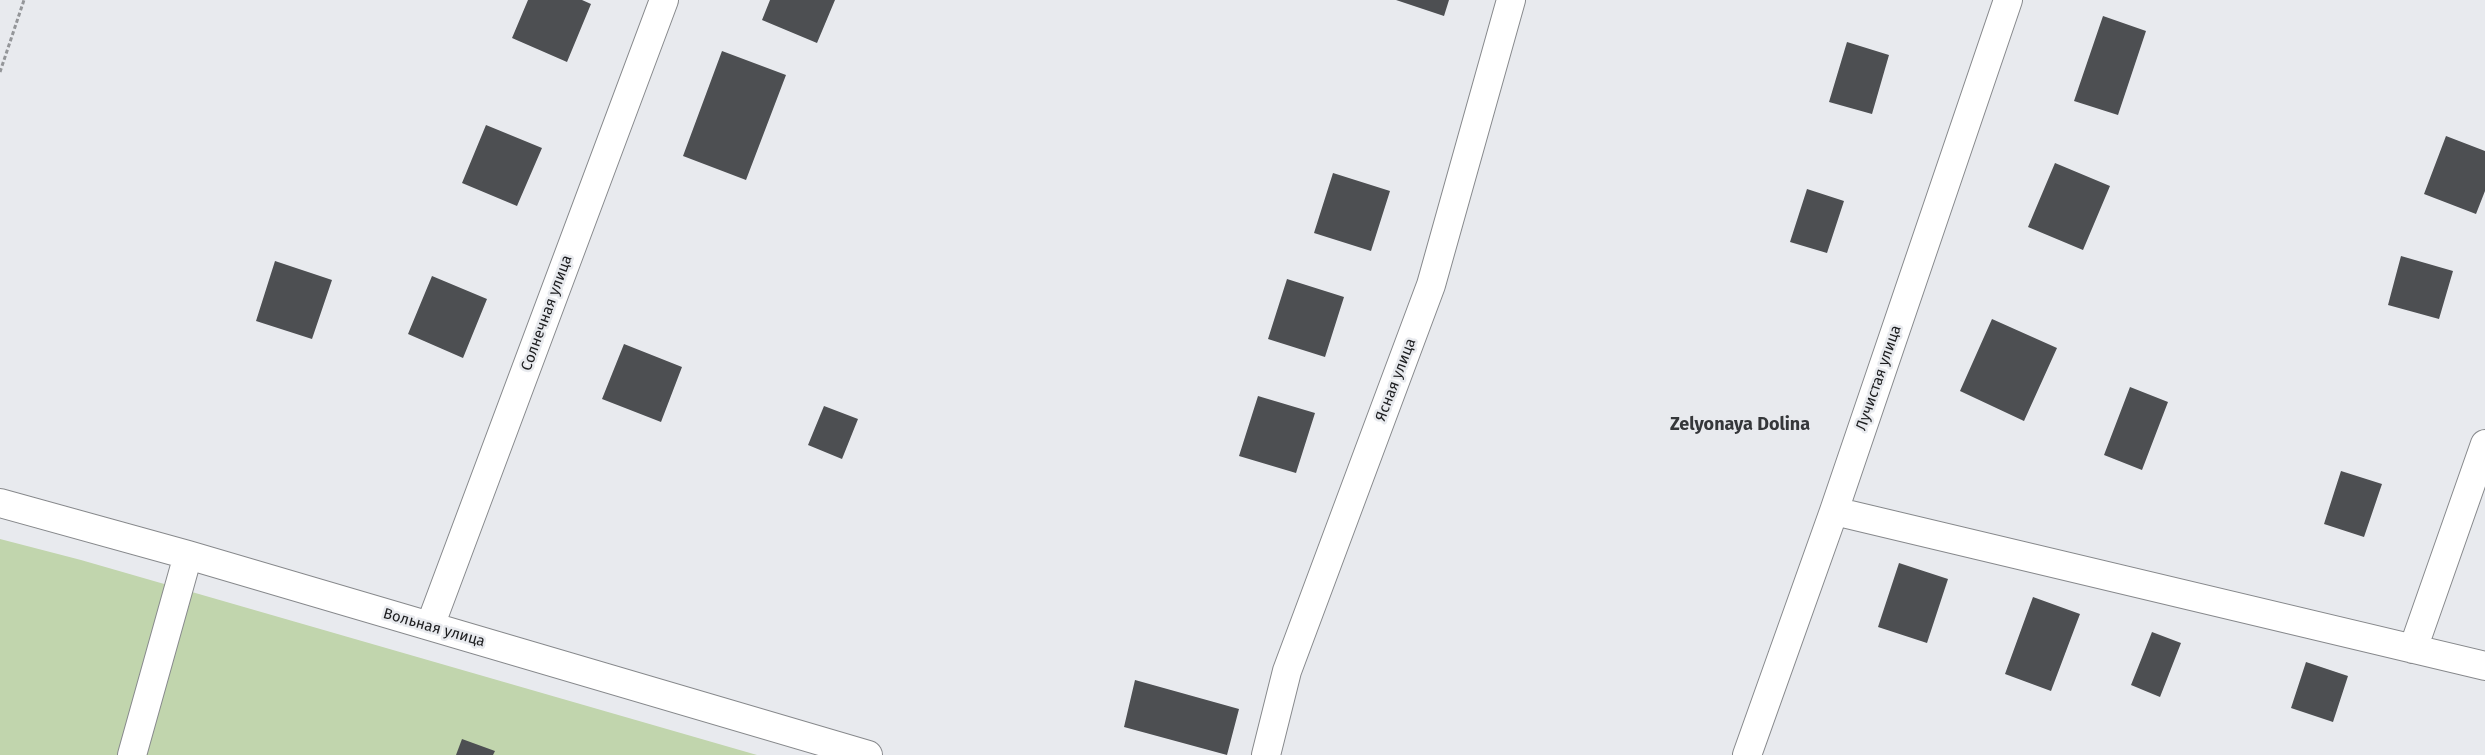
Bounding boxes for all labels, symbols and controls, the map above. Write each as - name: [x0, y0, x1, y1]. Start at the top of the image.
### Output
- street label: Солнечная улица: [518, 253, 576, 373]
- street label: Лучистая улица: [1853, 323, 1905, 433]
- street label: Ясная улица: [1372, 336, 1420, 424]
- district label: Zelyonaya Dolina: [1670, 414, 1810, 436]
- street label: Вольная улица: [381, 605, 487, 651]

